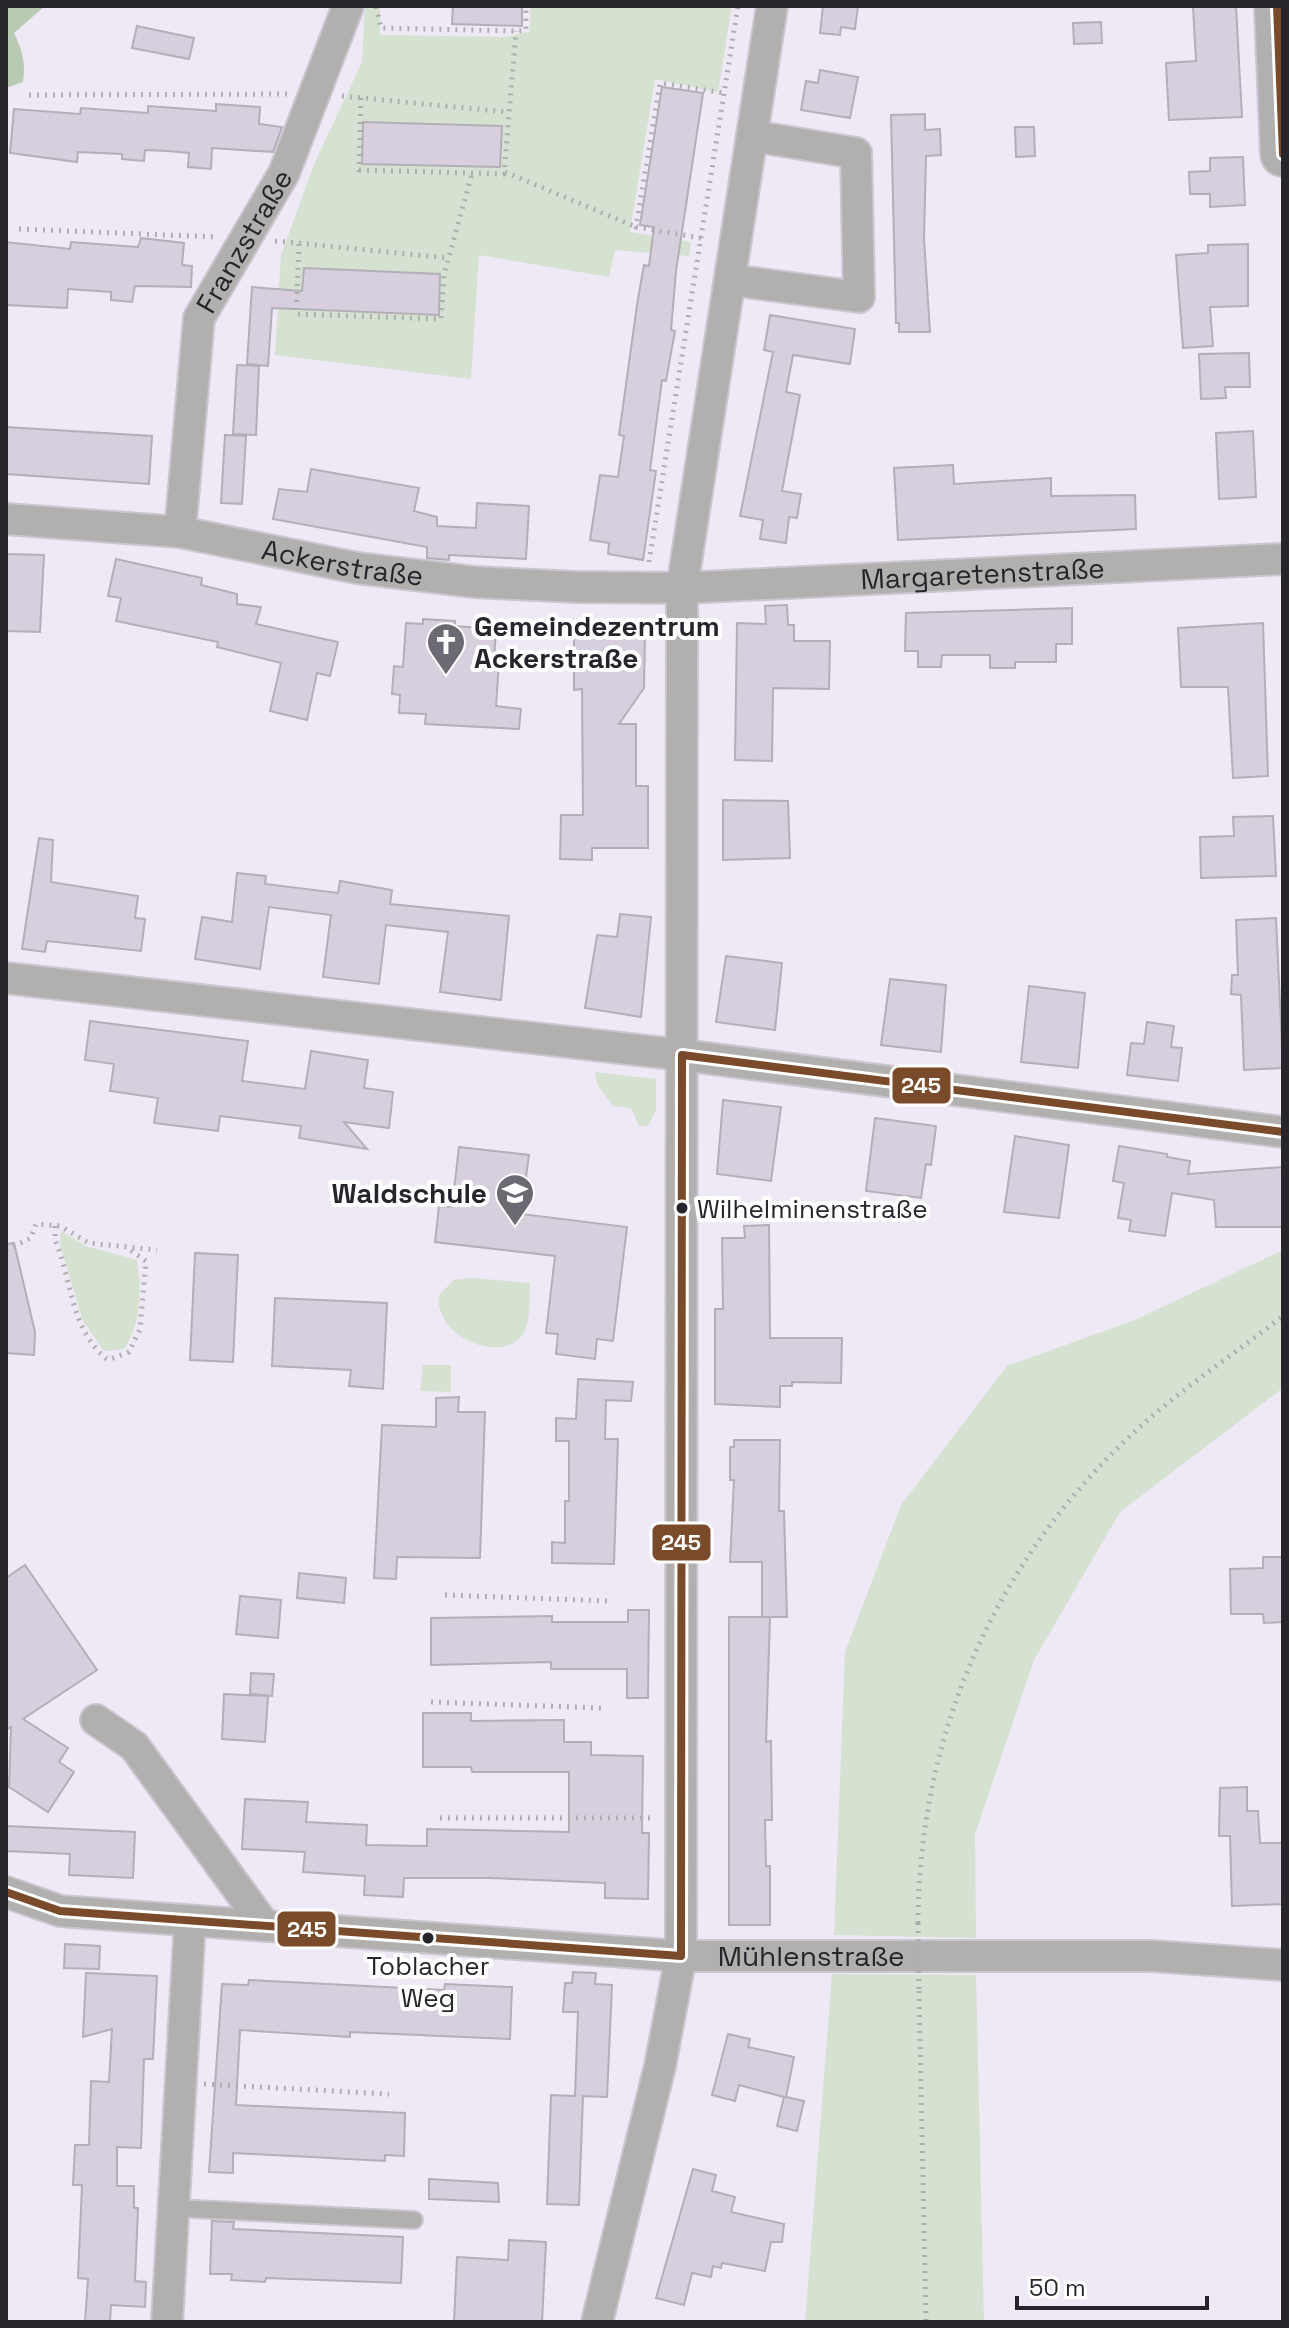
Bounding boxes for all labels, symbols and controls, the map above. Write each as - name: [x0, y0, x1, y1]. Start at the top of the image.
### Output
- street label: Franzstraße: [188, 163, 300, 320]
- street label: Ackerstraße: [259, 531, 425, 594]
- street label: Margaretenstraße: [860, 550, 1106, 597]
- place label: Gemeindezentrum Ackerstraße: [474, 608, 720, 676]
- church icon: Gemeindezentrum Ackerstraße: [425, 621, 467, 676]
- line badge: 245: [891, 1066, 952, 1105]
- text: 245: [901, 1071, 941, 1099]
- school or university icon: Waldschule: [494, 1172, 536, 1227]
- place label: Waldschule: [332, 1175, 487, 1211]
- place label: Wilhelminenstraße: [697, 1192, 928, 1226]
- marker: Wilhelminenstraße: [674, 1200, 690, 1216]
- line badge: 245: [651, 1523, 712, 1562]
- text: 245: [661, 1528, 701, 1556]
- line badge: 245: [276, 1910, 337, 1948]
- text: 245: [287, 1915, 327, 1943]
- marker: Toblacher Weg: [420, 1930, 436, 1946]
- street label: Mühlenstraße: [718, 1938, 905, 1974]
- place label: Toblacher Weg: [366, 1949, 490, 2015]
- scale bar: [1017, 2260, 1207, 2310]
- text: 50 m: [1029, 2272, 1086, 2303]

